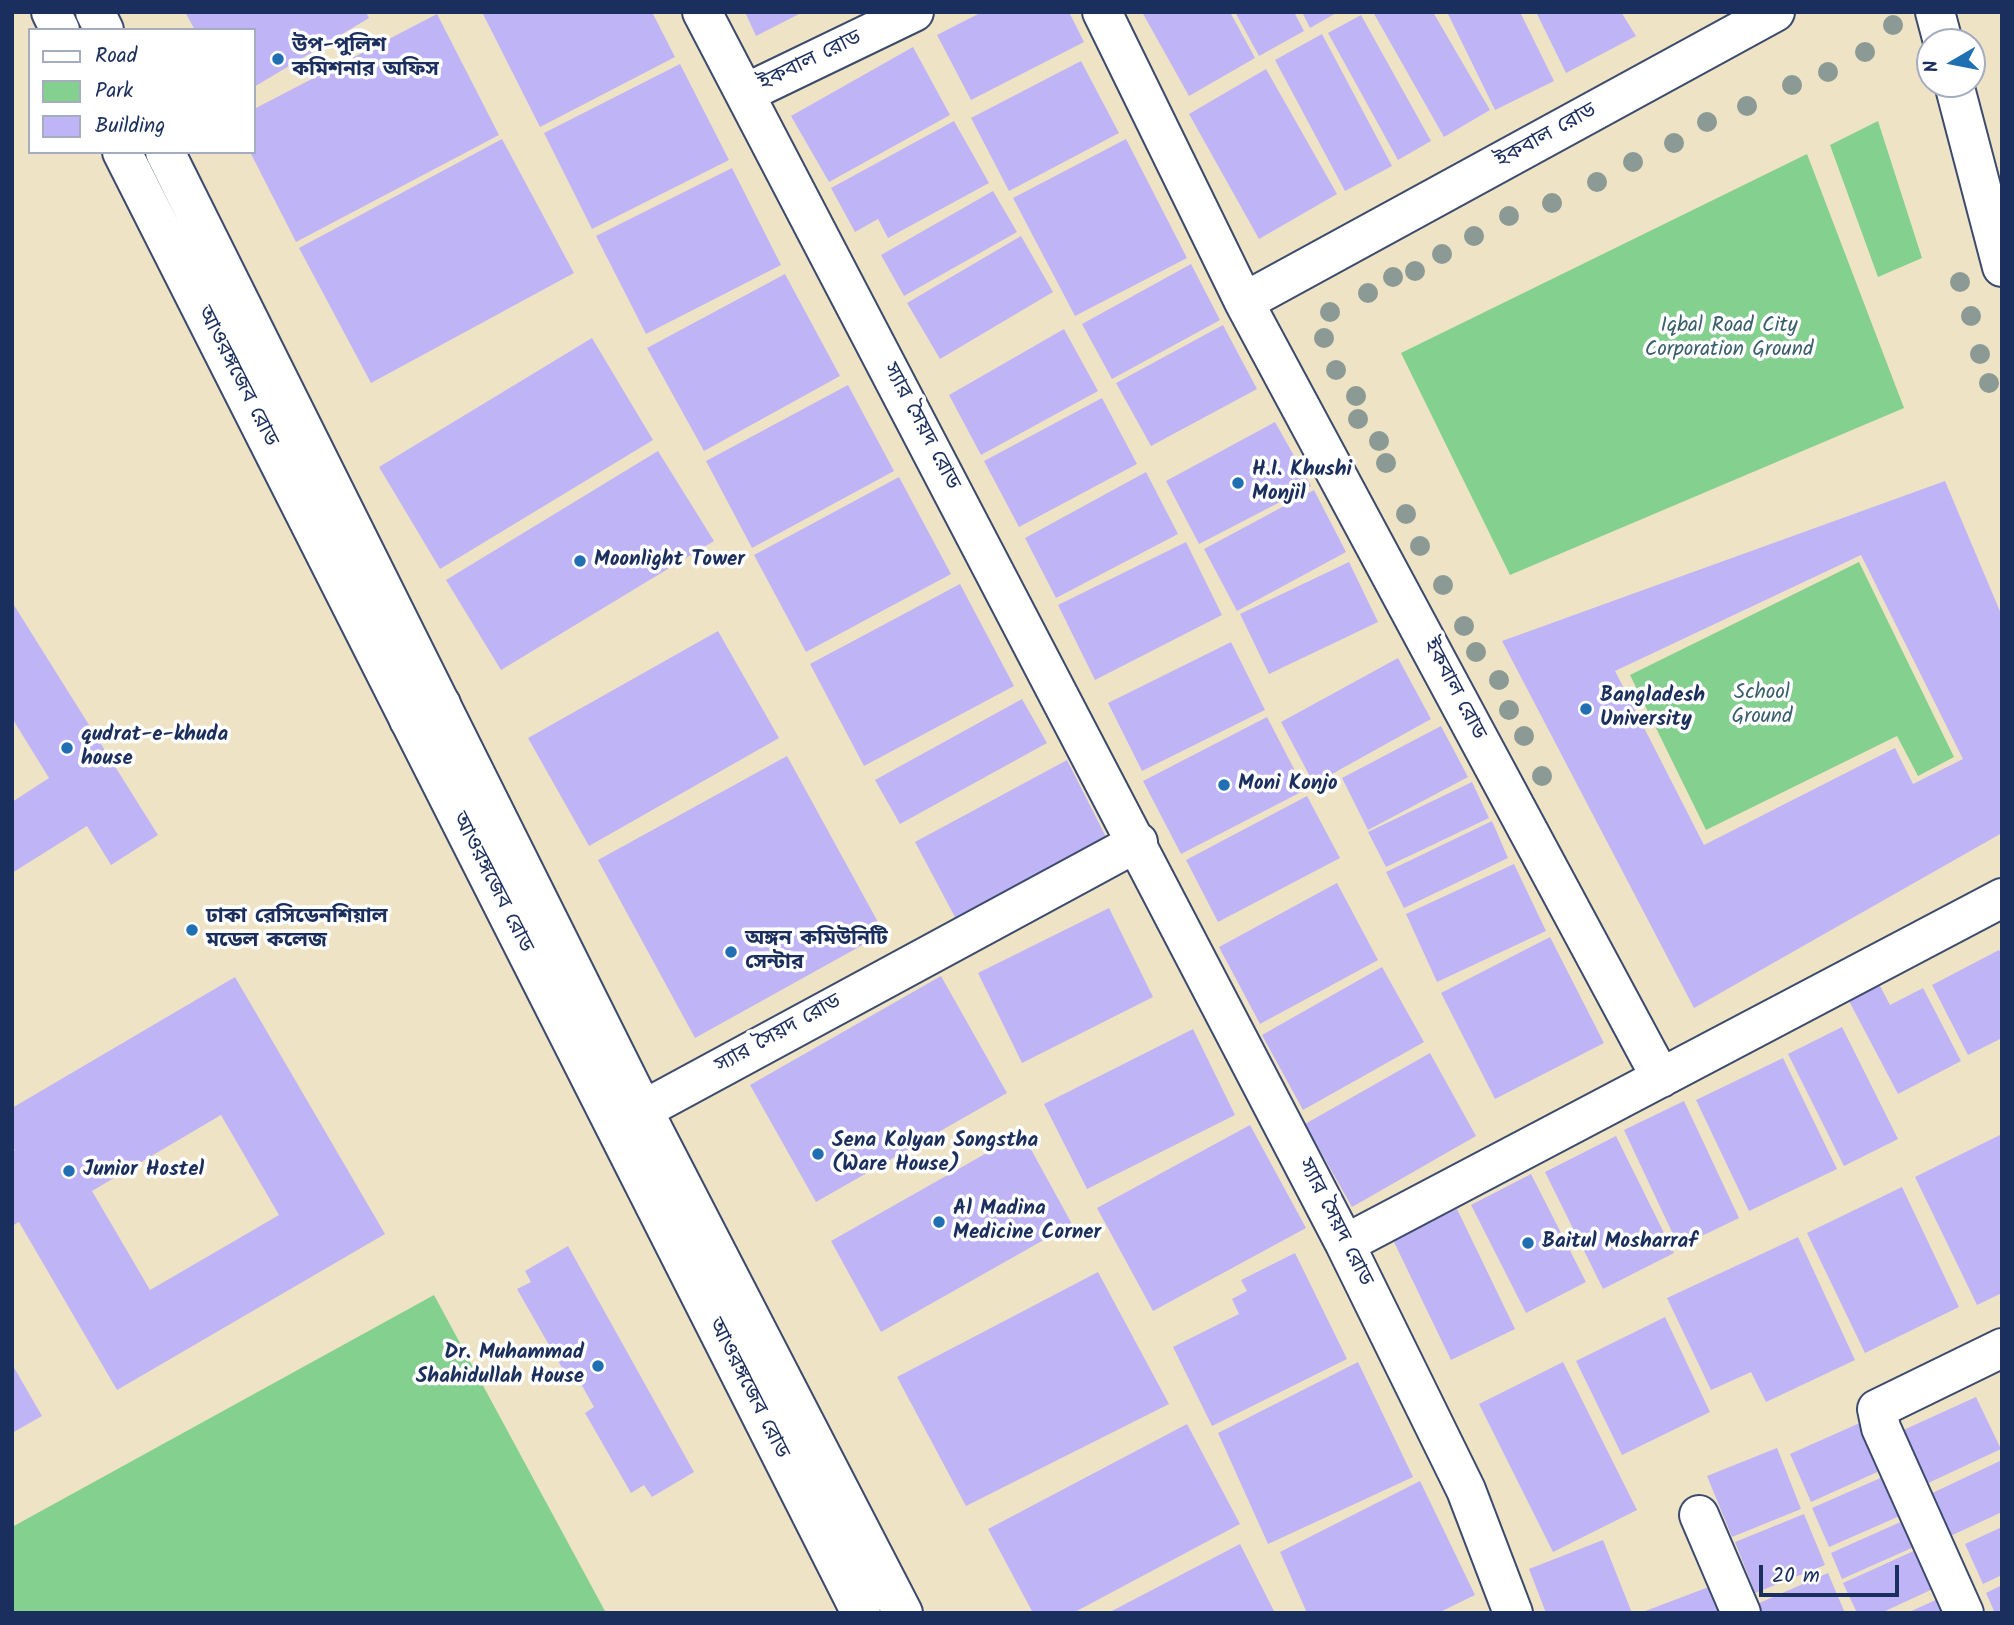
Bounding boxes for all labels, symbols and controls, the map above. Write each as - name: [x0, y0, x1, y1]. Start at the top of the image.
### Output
- street label: ইকবাল রোড: [756, 26, 866, 98]
- legend: [28, 28, 256, 154]
- north arrow: [1916, 28, 1986, 98]
- place label: উপ-পুলিশ কমিশনার অফিস: [292, 34, 439, 84]
- text: Road: [95, 40, 137, 73]
- marker: উপ-পুলিশ কমিশনার অফিস: [270, 51, 286, 67]
- text: N: [1916, 58, 1948, 75]
- text: Park: [95, 75, 133, 108]
- street label: ইকবাল রোড: [1492, 99, 1602, 175]
- text: Building: [95, 110, 165, 143]
- street label: আওরঙ্গজেব রোড: [190, 303, 282, 451]
- park label: Iqbal Road City Corporation Ground: [1645, 314, 1813, 364]
- street label: স্যার সৈয়দ রোড: [876, 359, 964, 495]
- place label: H.I. Khushi Monjil: [1252, 458, 1352, 508]
- marker: H.I. Khushi Monjil: [1230, 475, 1246, 491]
- place label: Moonlight Tower: [594, 548, 745, 574]
- marker: Moonlight Tower: [572, 553, 588, 569]
- street label: ইকবাল রোড: [1416, 635, 1490, 745]
- park label: School Ground: [1731, 681, 1793, 731]
- place label: Bangladesh University: [1600, 684, 1705, 734]
- marker: Bangladesh University: [1578, 701, 1594, 717]
- place label: qudrat-e-khuda house: [81, 723, 228, 773]
- marker: qudrat-e-khuda house: [59, 740, 75, 756]
- place label: Moni Konjo: [1238, 772, 1338, 798]
- marker: Moni Konjo: [1216, 777, 1232, 793]
- street label: আওরঙ্গজেব রোড: [445, 809, 537, 957]
- place label: ঢাকা রেসিডেনশিয়াল মডেল কলেজ: [206, 905, 388, 955]
- marker: ঢাকা রেসিডেনশিয়াল মডেল কলেজ: [184, 922, 200, 938]
- place label: অঙ্গন কমিউনিটি সেন্টার: [745, 927, 888, 977]
- marker: অঙ্গন কমিউনিটি সেন্টার: [723, 944, 739, 960]
- street label: স্যার সৈয়দ রোড: [712, 990, 846, 1080]
- place label: Sena Kolyan Songstha (Ware House): [832, 1129, 1038, 1179]
- marker: Sena Kolyan Songstha (Ware House): [810, 1146, 826, 1162]
- street label: স্যার সৈয়দ রোড: [1291, 1155, 1377, 1291]
- place label: Junior Hostel: [83, 1158, 204, 1184]
- marker: Junior Hostel: [61, 1163, 77, 1179]
- place label: Al Madina Medicine Corner: [953, 1197, 1101, 1247]
- marker: Al Madina Medicine Corner: [931, 1214, 947, 1230]
- place label: Baitul Mosharraf: [1542, 1230, 1697, 1256]
- marker: Baitul Mosharraf: [1520, 1235, 1536, 1251]
- street label: আওরঙ্গজেব রোড: [701, 1315, 793, 1463]
- place label: Dr. Muhammad Shahidullah House: [416, 1341, 584, 1391]
- marker: Dr. Muhammad Shahidullah House: [590, 1358, 606, 1374]
- scale bar: [1762, 1552, 1902, 1596]
- text: 20 m: [1772, 1560, 1820, 1593]

